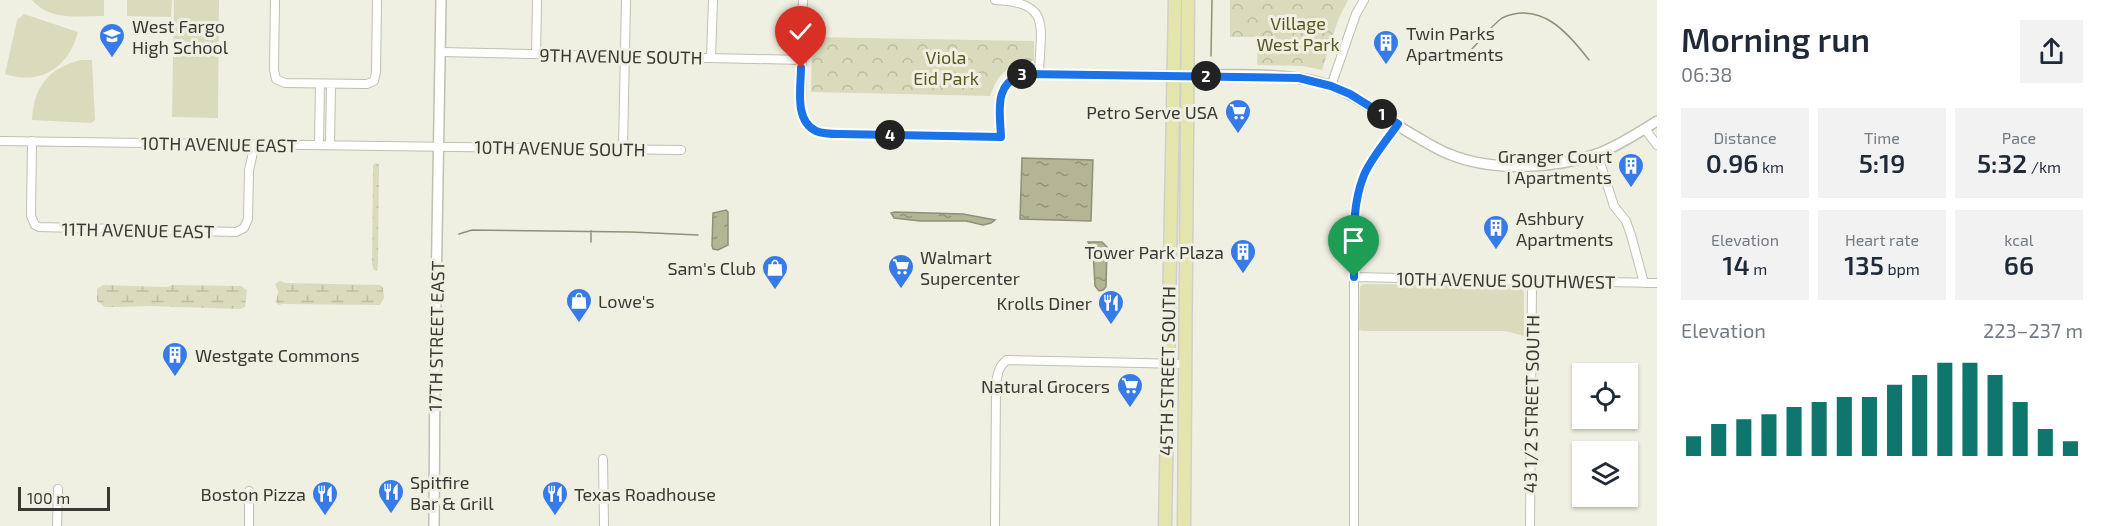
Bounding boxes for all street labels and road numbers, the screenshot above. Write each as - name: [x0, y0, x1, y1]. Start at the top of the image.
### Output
- street label: 9TH AVENUE SOUTH: [539, 44, 703, 68]
- street label: 10TH AVENUE EAST: [141, 132, 298, 156]
- street label: 10TH AVENUE SOUTH: [474, 136, 646, 160]
- street label: 11TH AVENUE EAST: [62, 218, 215, 242]
- street label: 17TH STREET EAST: [424, 260, 448, 411]
- street label: 10TH AVENUE SOUTHWEST: [1396, 267, 1616, 293]
- street label: 45TH STREET SOUTH: [1155, 286, 1179, 456]
- street label: 43 1/2 STREET SOUTH: [1518, 315, 1544, 493]

